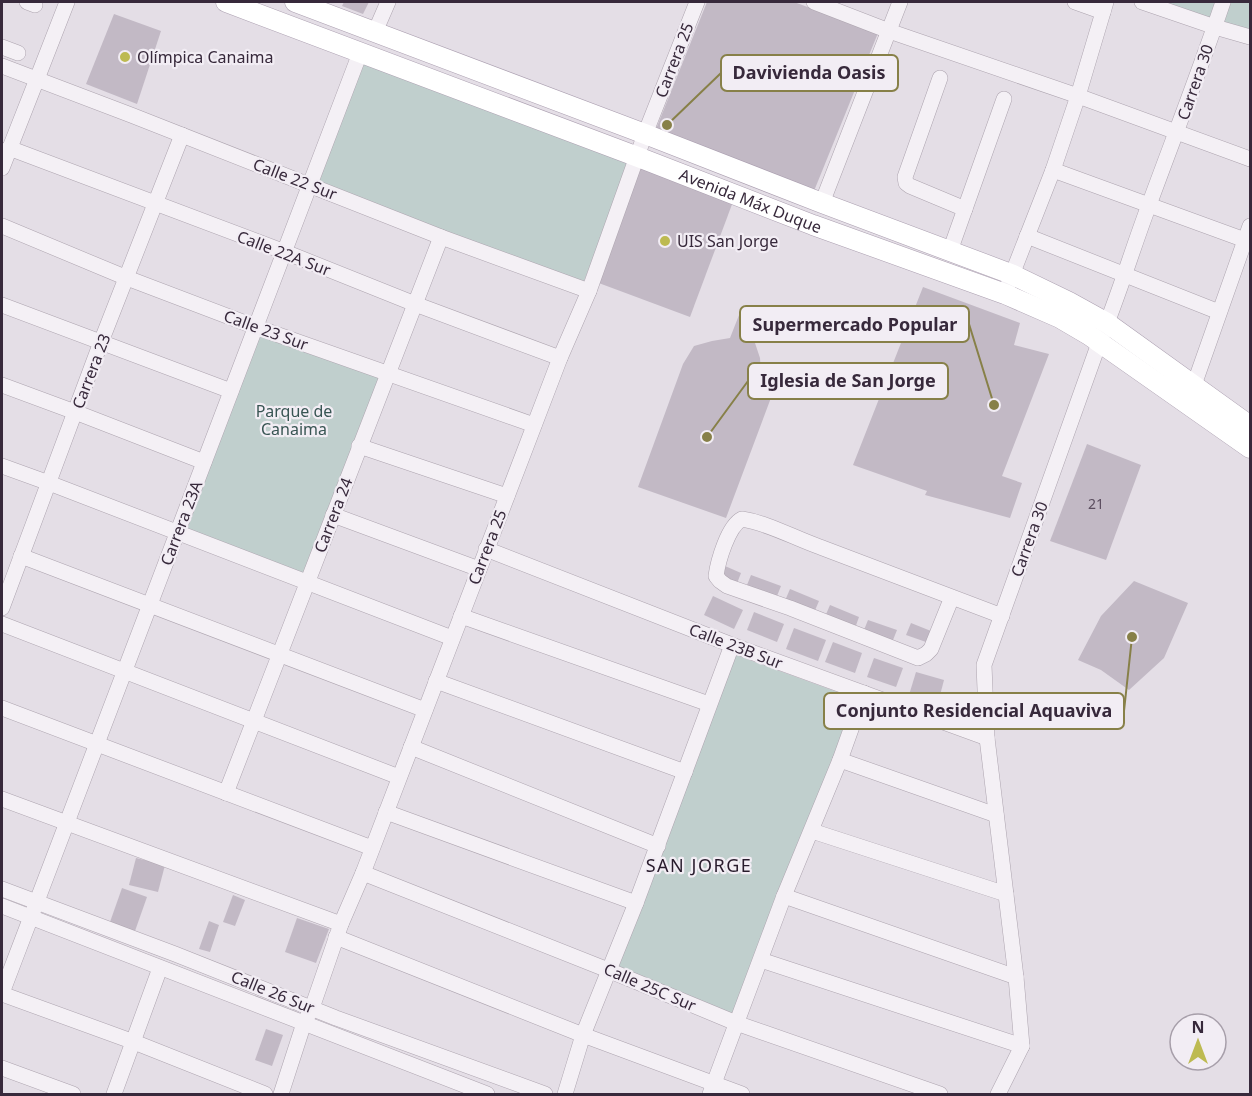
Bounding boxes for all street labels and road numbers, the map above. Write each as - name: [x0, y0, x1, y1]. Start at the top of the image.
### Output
- street label: Carrera 25: [650, 19, 698, 101]
- street label: Carrera 30: [1172, 41, 1218, 123]
- street label: Calle 22 Sur: [250, 153, 341, 205]
- street label: Avenida Máx Duque: [676, 163, 825, 238]
- street label: Calle 22A Sur: [234, 225, 334, 281]
- street label: Calle 23 Sur: [221, 305, 312, 356]
- street label: Carrera 23: [67, 330, 115, 412]
- street label: Carrera 24: [309, 474, 357, 556]
- street label: Carrera 23A: [155, 477, 207, 568]
- street label: Carrera 30: [1005, 498, 1053, 580]
- street label: Carrera 25: [463, 506, 511, 588]
- street label: Calle 23B Sur: [686, 618, 786, 674]
- street label: Calle 25C Sur: [600, 958, 700, 1016]
- street label: Calle 26 Sur: [228, 965, 318, 1019]

